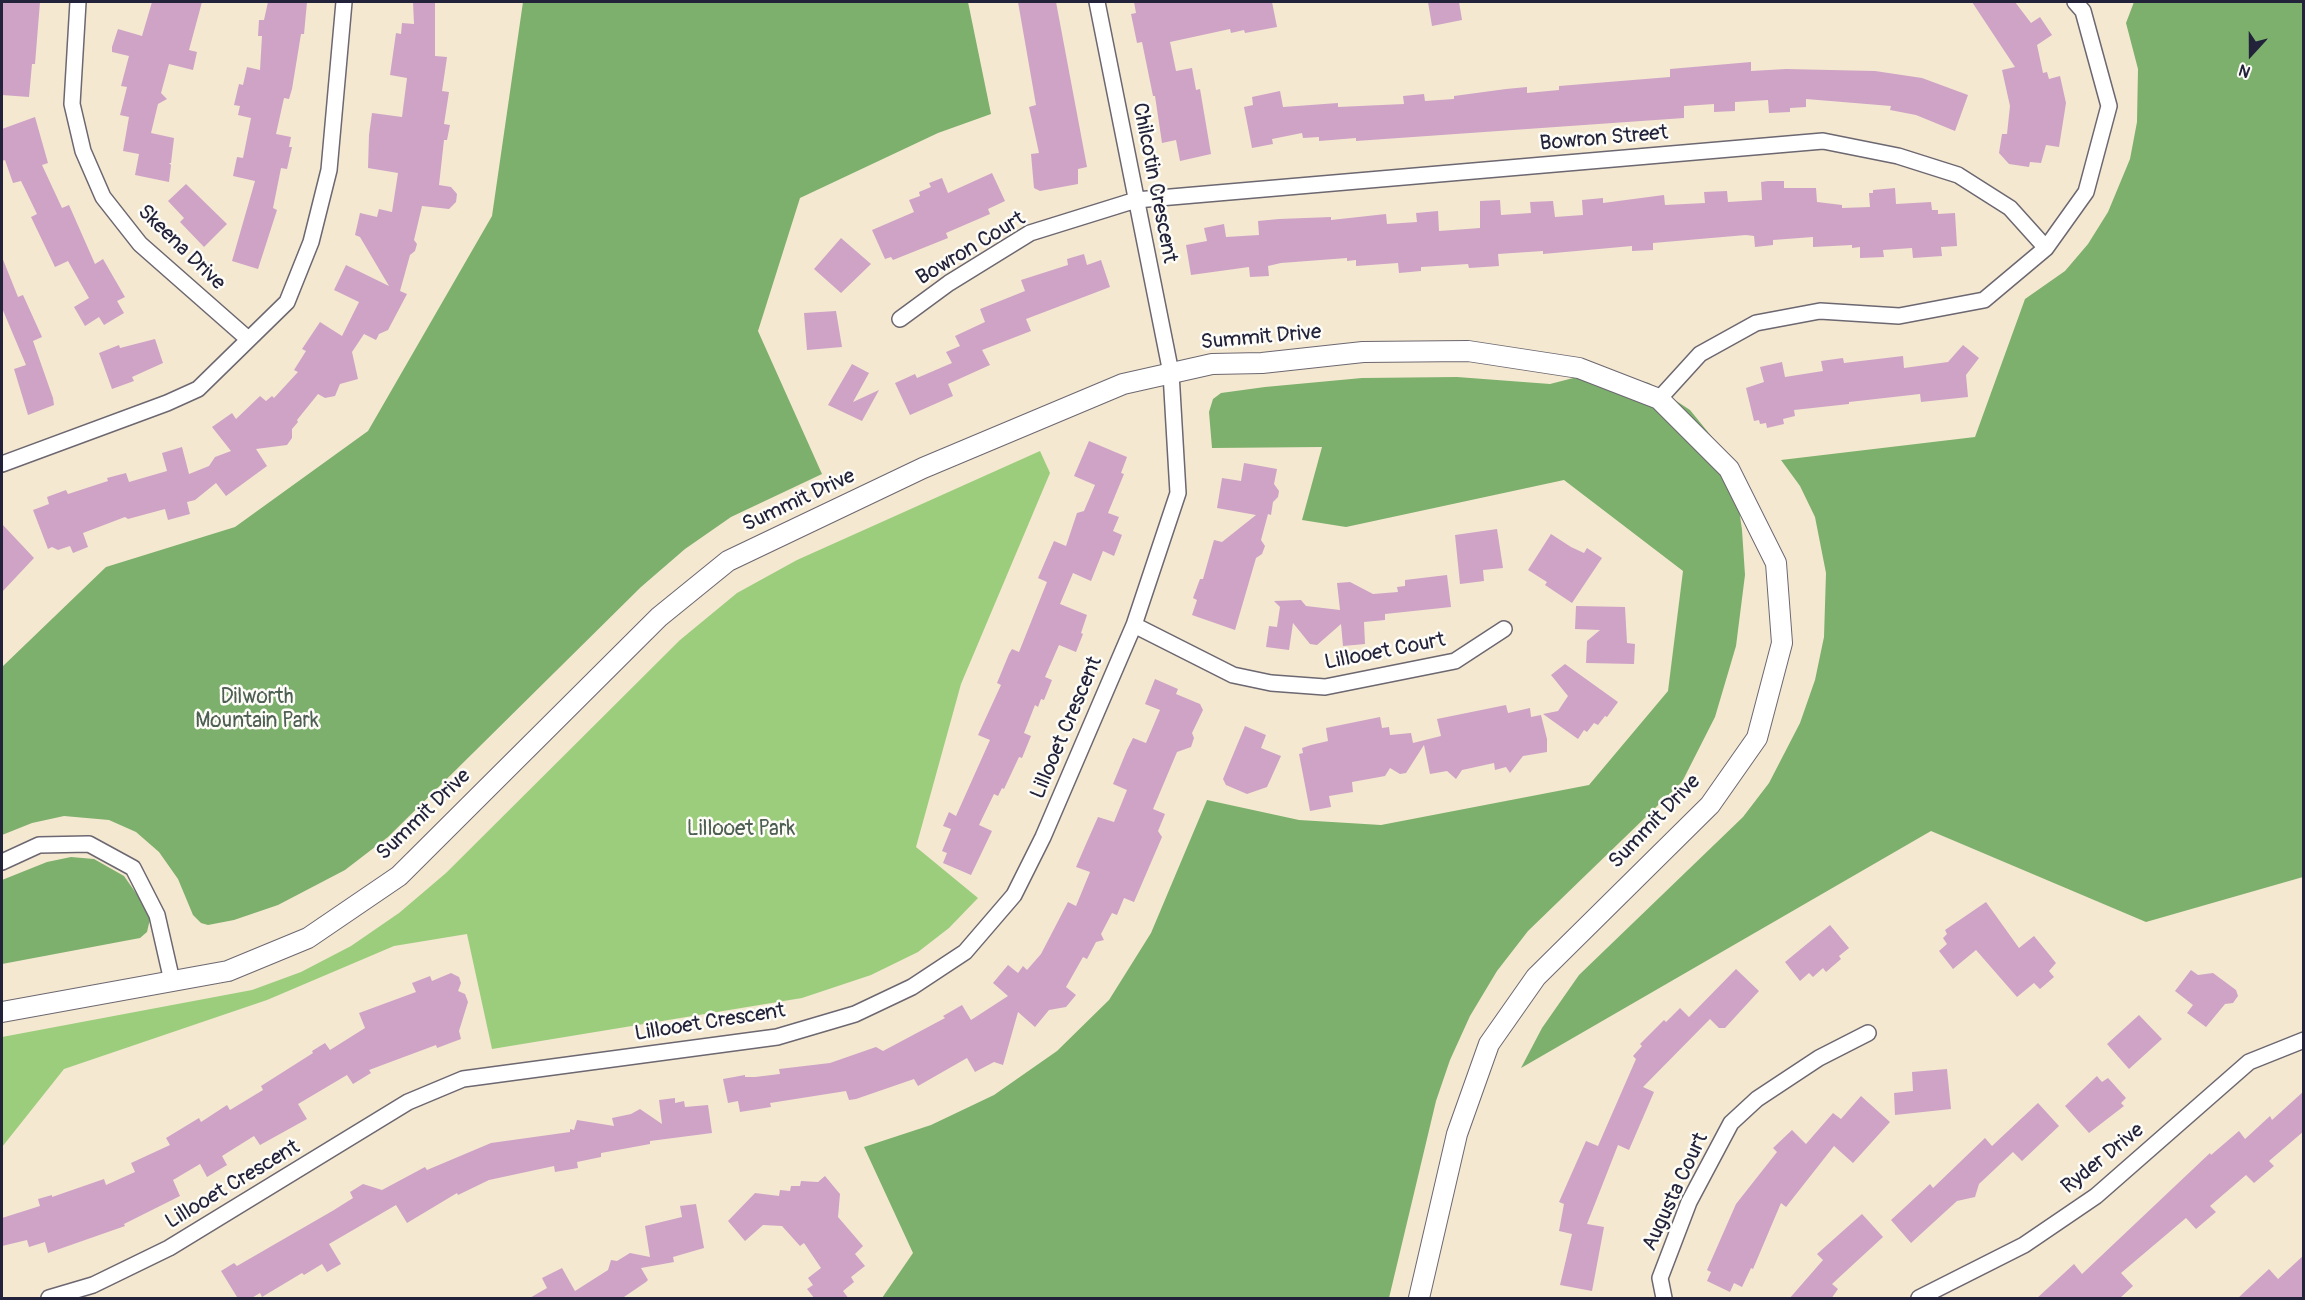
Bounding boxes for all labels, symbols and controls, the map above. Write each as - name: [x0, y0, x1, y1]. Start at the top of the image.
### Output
- north arrow: [2221, 24, 2281, 84]
- text: N: [2236, 60, 2253, 82]
- street label: Chilcotin Crescent: [1126, 101, 1182, 265]
- street label: Bowron Street: [1539, 121, 1669, 157]
- street label: Skeena Drive: [132, 200, 230, 296]
- street label: Bowron Court: [912, 207, 1030, 291]
- street label: Summit Drive: [1200, 320, 1322, 356]
- street label: Summit Drive: [739, 464, 859, 538]
- street label: Lillooet Court: [1323, 628, 1447, 676]
- street label: Lillooet Crescent: [1026, 653, 1108, 803]
- park label: Dilworth Mountain Park: [195, 685, 319, 735]
- street label: Summit Drive: [372, 764, 476, 866]
- street label: Summit Drive: [1604, 770, 1706, 874]
- park label: Lillooet Park: [687, 817, 795, 843]
- street label: Lillooet Crescent: [633, 999, 787, 1047]
- street label: Ryder Drive: [2057, 1118, 2149, 1200]
- street label: Augusta Court: [1638, 1129, 1714, 1255]
- street label: Lillooet Crescent: [161, 1135, 305, 1235]

